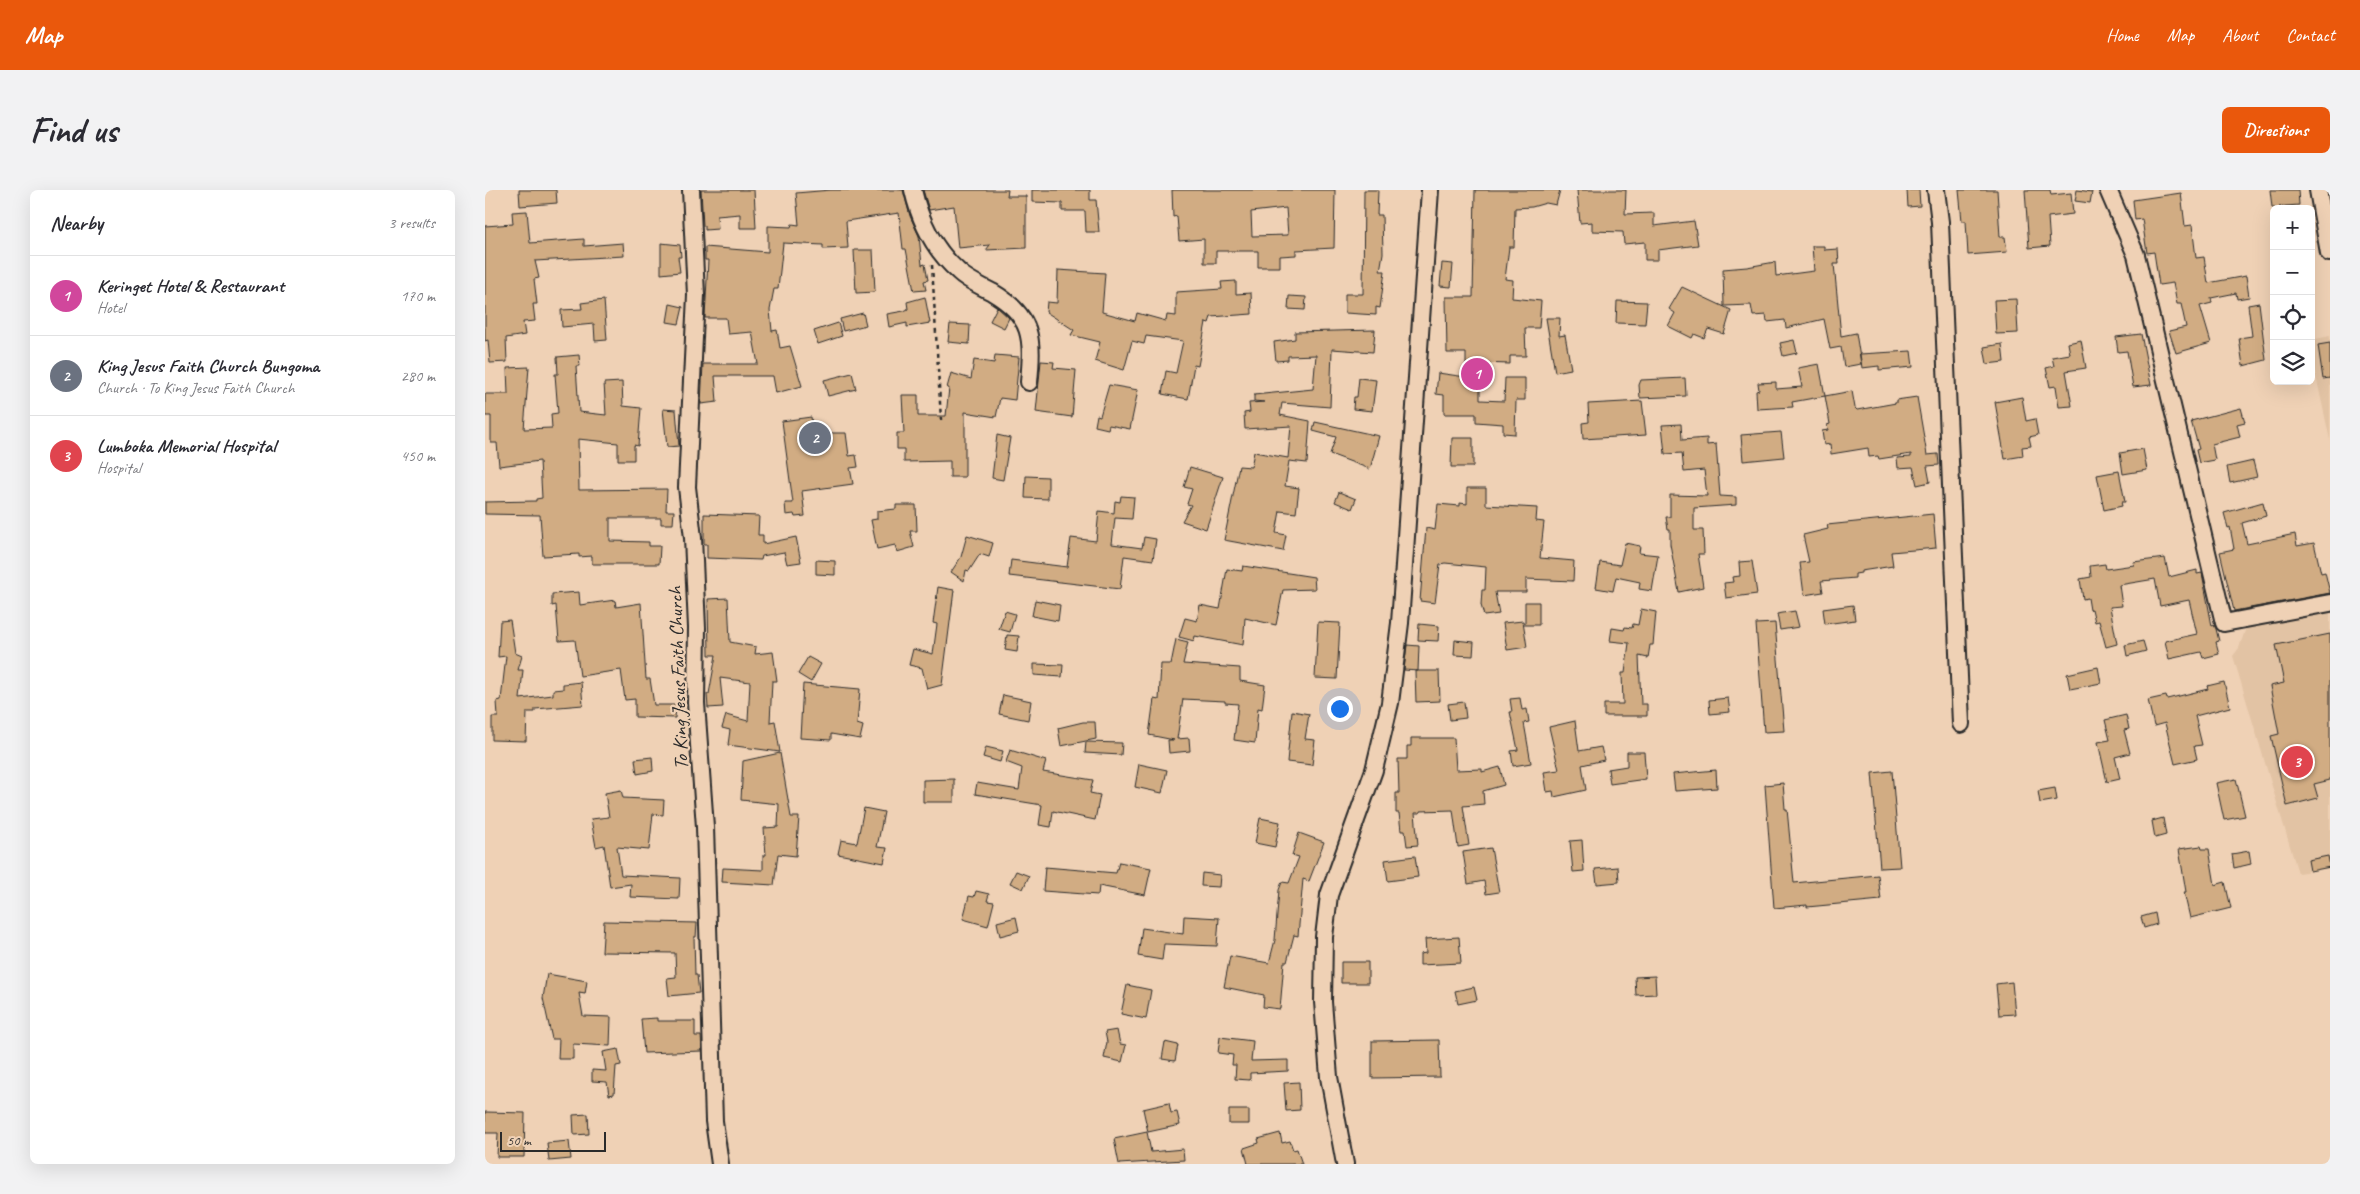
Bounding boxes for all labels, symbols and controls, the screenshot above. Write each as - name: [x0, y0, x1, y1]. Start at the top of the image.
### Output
- text: Map: [25, 20, 62, 50]
- text: Home: [2106, 24, 2139, 46]
- text: Map: [2167, 24, 2194, 46]
- text: About: [2222, 24, 2258, 46]
- text: Contact: [2286, 24, 2335, 46]
- button: Directions: [2222, 107, 2330, 153]
- text: Find us: [30, 108, 117, 153]
- map controls: [2270, 205, 2315, 385]
- button: +: [2270, 205, 2315, 250]
- text: Nearby: [50, 210, 103, 236]
- text: 3 results: [388, 213, 435, 233]
- button: −: [2270, 250, 2315, 295]
- text: Keringet Hotel & Restaurant: [97, 274, 284, 298]
- text: 1: [62, 286, 70, 306]
- text: 170 m: [401, 286, 435, 306]
- button: locate: [2270, 295, 2315, 340]
- text: Hotel: [97, 298, 125, 318]
- button: layers: [2270, 340, 2315, 385]
- text: King Jesus Faith Church Bungoma: [97, 354, 319, 378]
- pin: 1: [1461, 355, 1493, 393]
- text: 2: [62, 366, 70, 386]
- text: 280 m: [401, 366, 435, 386]
- text: Church · To King Jesus Faith Church: [97, 378, 294, 398]
- pin: 2: [799, 419, 831, 457]
- text: Lumboka Memorial Hospital: [97, 434, 276, 458]
- text: 3: [62, 446, 70, 466]
- text: 450 m: [401, 446, 435, 466]
- text: Hospital: [97, 458, 141, 478]
- street label: To King Jesus Faith Church: [662, 584, 694, 770]
- your location: [1327, 696, 1353, 722]
- pin: 3: [2281, 743, 2313, 781]
- scale bar: [500, 1129, 606, 1152]
- text: 50 m: [507, 1132, 531, 1149]

